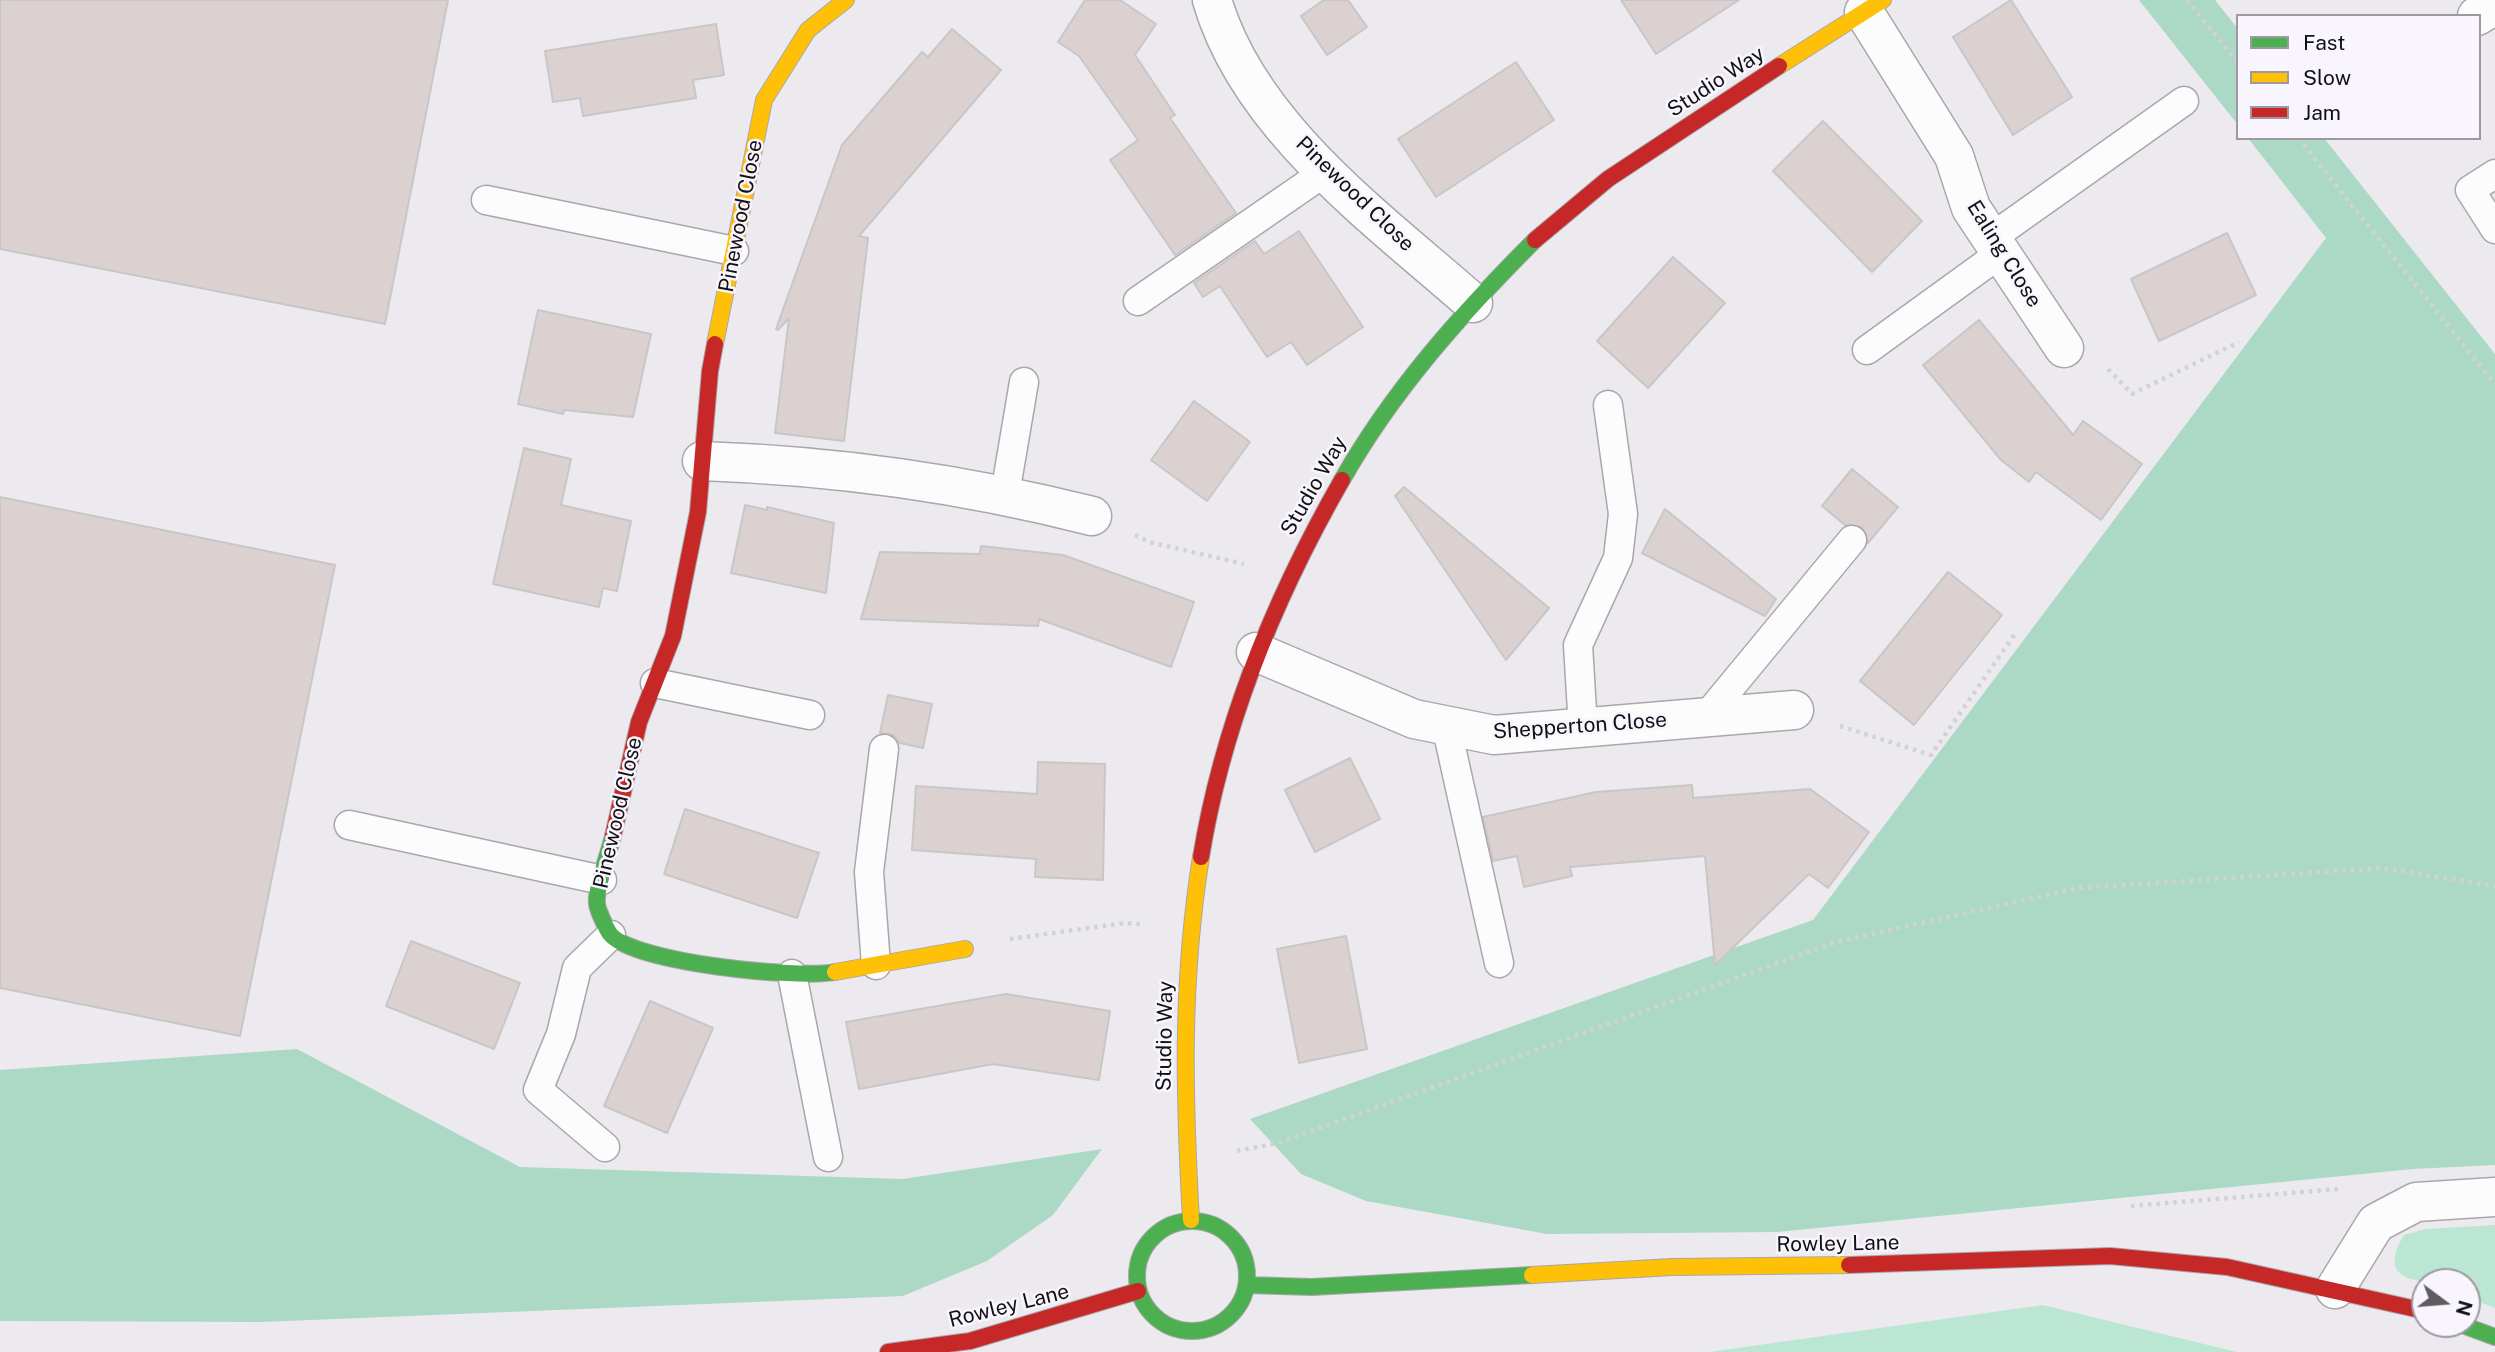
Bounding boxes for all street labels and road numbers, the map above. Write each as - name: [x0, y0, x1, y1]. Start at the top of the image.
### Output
- street label: Studio Way: [1663, 41, 1769, 123]
- street label: Pinewood Close: [1291, 131, 1419, 257]
- street label: Pinewood Close: [714, 138, 768, 294]
- street label: Ealing Close: [1961, 196, 2047, 312]
- street label: Studio Way: [1275, 432, 1353, 540]
- street label: Shepperton Close: [1492, 707, 1668, 745]
- street label: Pinewood Close: [588, 735, 648, 891]
- street label: Studio Way: [1151, 981, 1179, 1091]
- street label: Rowley Lane: [1776, 1230, 1900, 1258]
- street label: Rowley Lane: [946, 1279, 1072, 1333]

